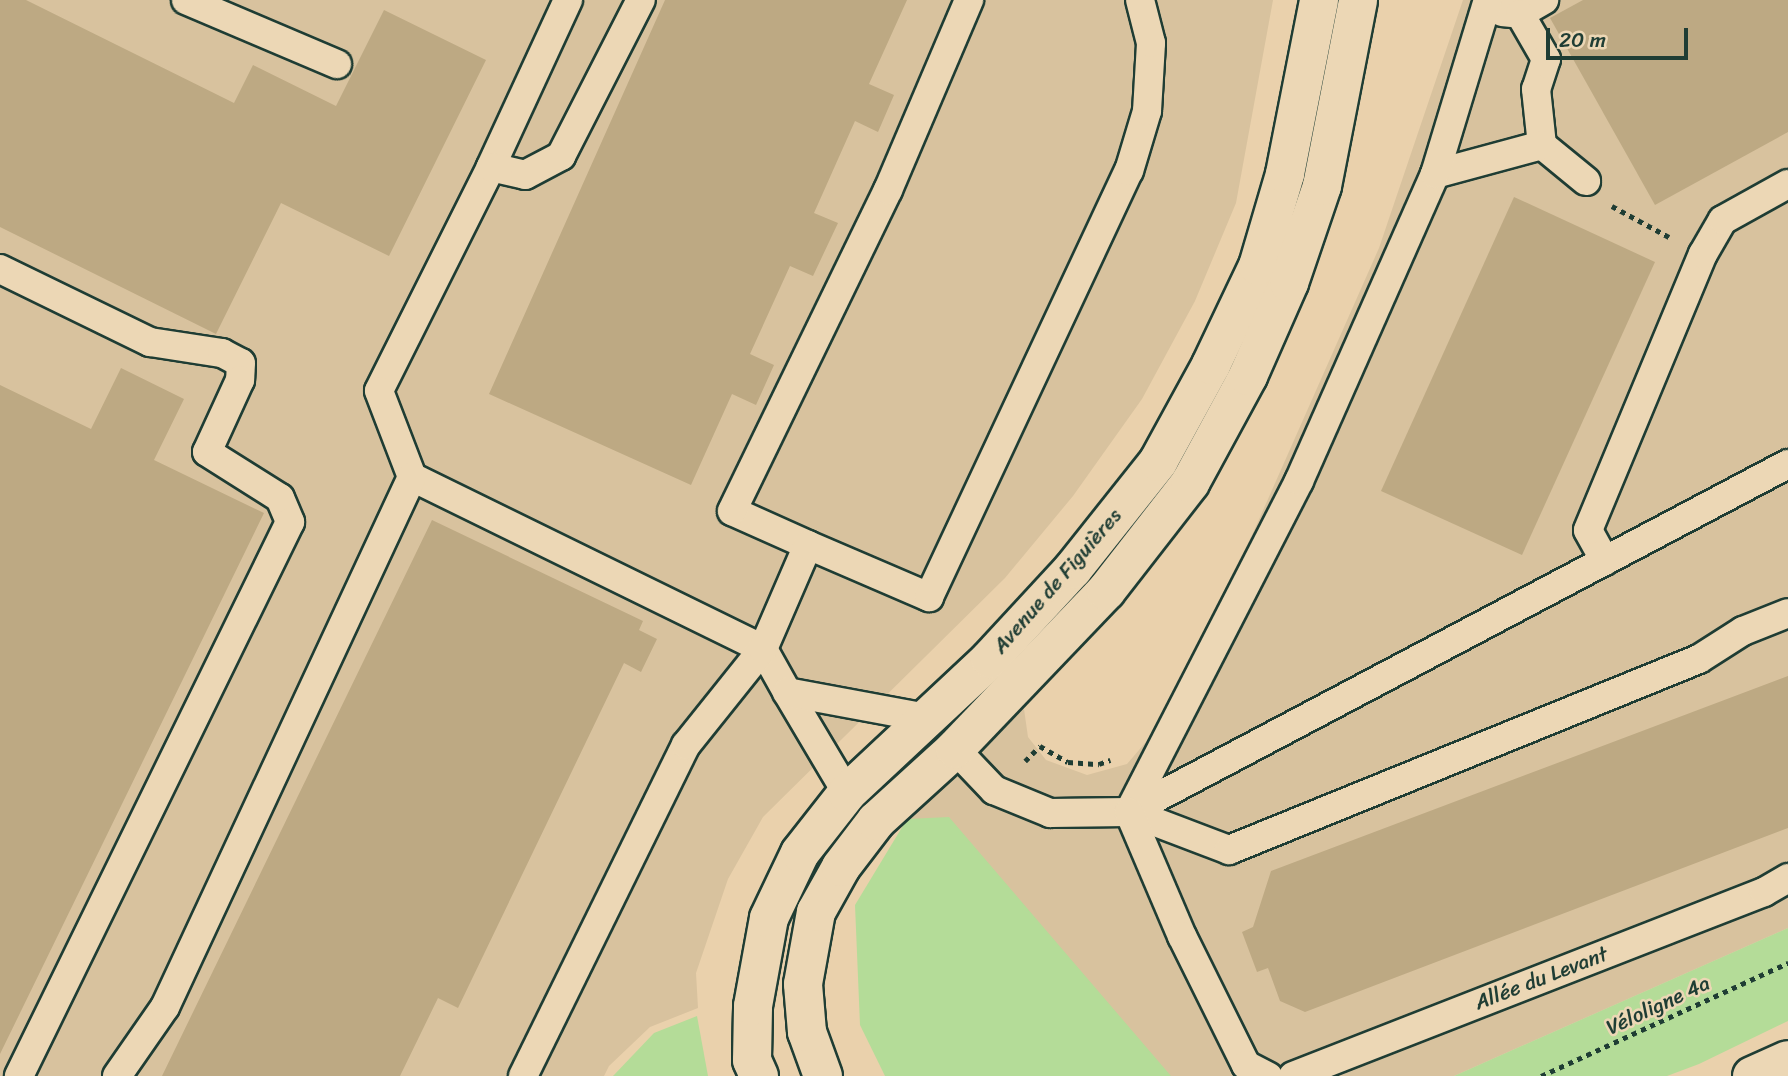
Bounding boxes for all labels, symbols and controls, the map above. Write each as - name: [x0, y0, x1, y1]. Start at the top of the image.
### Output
- scale bar: [1550, 14, 1692, 58]
- text: 20 m: [1559, 21, 1606, 59]
- street label: Avenue de Figuières: [987, 503, 1127, 659]
- street label: Allée du Levant: [1471, 941, 1611, 1015]
- street label: Véloligne 4a: [1602, 970, 1714, 1040]

